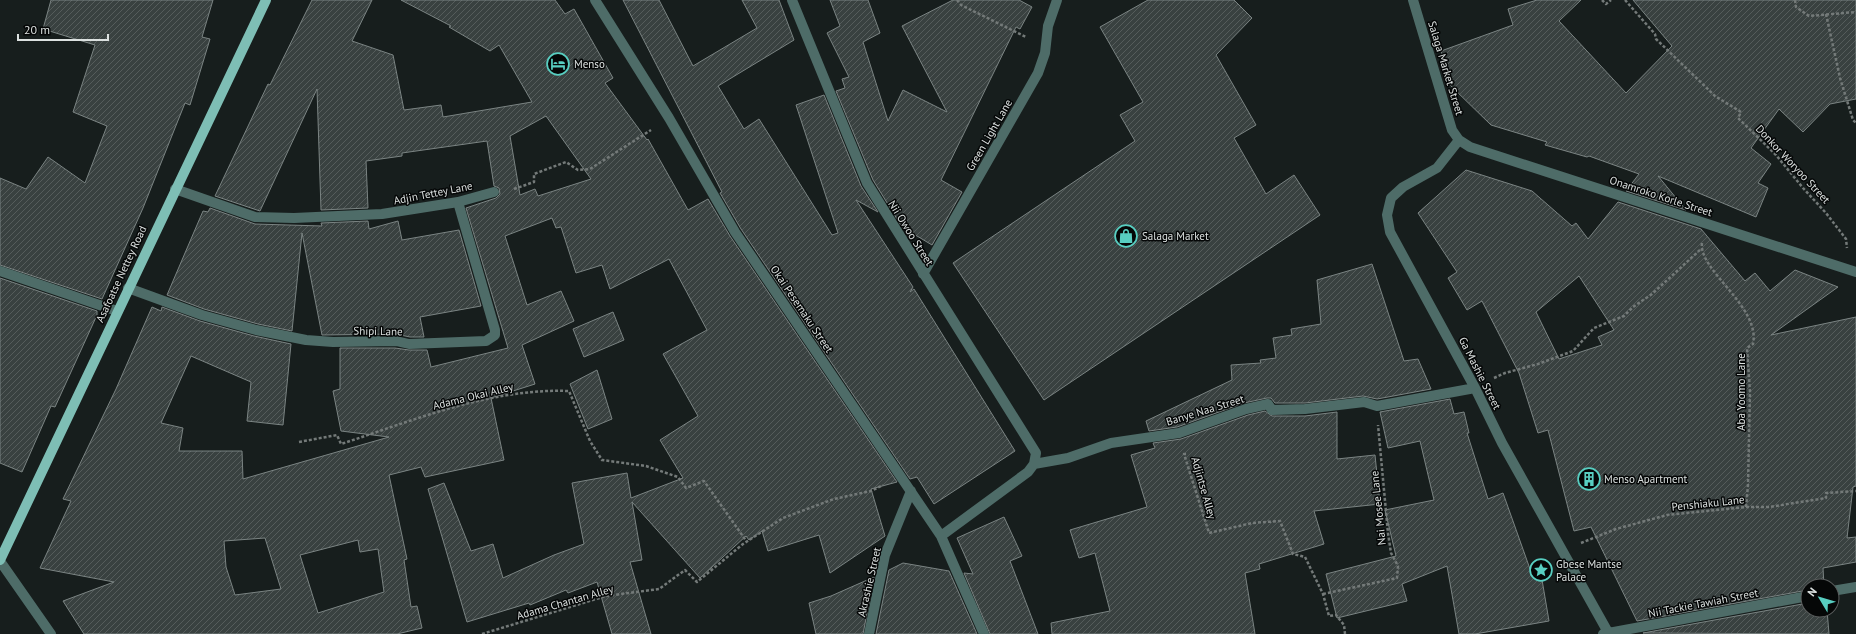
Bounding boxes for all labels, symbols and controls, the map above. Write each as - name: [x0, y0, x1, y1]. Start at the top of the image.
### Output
- scale bar: [18, 16, 108, 42]
- street label: Salaga Market Street: [1425, 19, 1467, 117]
- text: 20 m: [24, 22, 50, 37]
- hotel icon: Menso: [545, 51, 571, 77]
- place label: Menso: [574, 57, 605, 71]
- street label: Green Light Lane: [963, 96, 1015, 173]
- street label: Donkor Woryoo Street: [1753, 122, 1833, 207]
- street label: Onamroko Korle Street: [1608, 173, 1714, 219]
- street label: Adjin Tettey Lane: [392, 178, 474, 208]
- street label: Nii Owoo Street: [885, 198, 937, 269]
- street label: Asafoatse Nettey Road: [93, 223, 150, 324]
- shop icon: Salaga Market: [1113, 223, 1139, 249]
- place label: Salaga Market: [1142, 229, 1209, 243]
- street label: Okai Pesemaku Street: [768, 263, 837, 356]
- street label: Shipi Lane: [353, 324, 403, 338]
- street label: Ga Mashie Street: [1456, 334, 1504, 412]
- street label: Aba Yoomo Lane: [1734, 353, 1748, 431]
- street label: Adama Okai Alley: [431, 379, 515, 413]
- street label: Banye Naa Street: [1164, 391, 1246, 429]
- street label: Adjintse Alley: [1188, 455, 1220, 522]
- building icon: Menso Apartment: [1576, 466, 1602, 492]
- street label: Nai Mosee Lane: [1367, 470, 1389, 546]
- place label: Menso Apartment: [1604, 472, 1688, 486]
- street label: Penshiaku Lane: [1671, 492, 1745, 514]
- street label: Akrashie Street: [854, 546, 884, 618]
- place icon: Gbese Mantse Palace: [1528, 557, 1554, 583]
- place label: Gbese Mantse Palace: [1556, 557, 1622, 584]
- north arrow: [1800, 578, 1840, 618]
- street label: Adama Chantan Alley: [515, 581, 616, 623]
- street label: Nii Tackie Tawiah Street: [1647, 585, 1759, 621]
- text: N: [1804, 585, 1820, 599]

